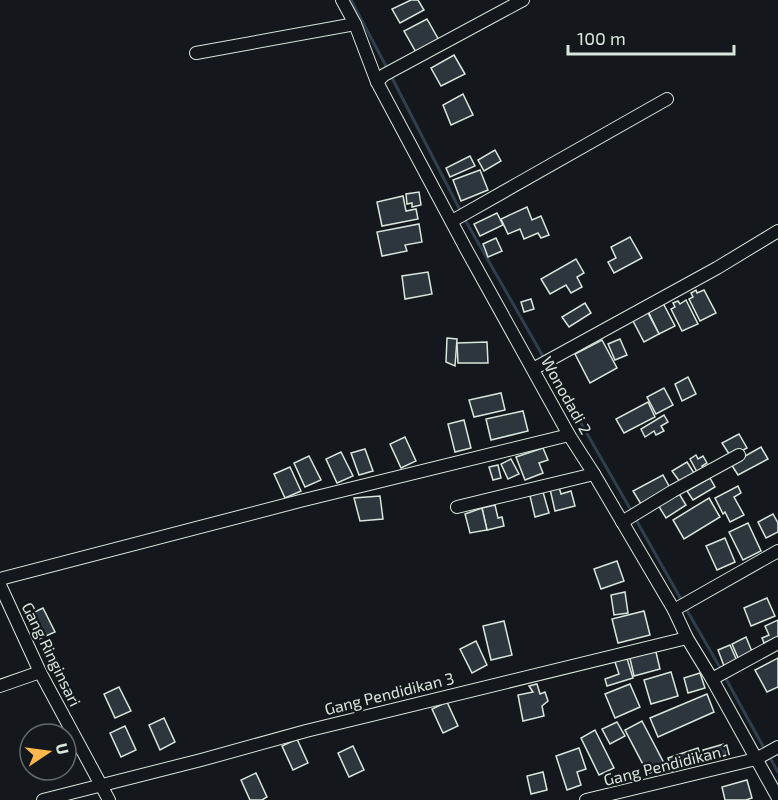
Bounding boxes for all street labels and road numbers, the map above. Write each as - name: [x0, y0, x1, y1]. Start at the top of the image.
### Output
- street label: Wonodadi 2: [538, 353, 596, 437]
- street label: Gang Ringinsari: [19, 599, 85, 709]
- street label: Gang Pendidikan 3: [322, 668, 456, 718]
- street label: Gang Pendidikan 1: [601, 739, 733, 789]

